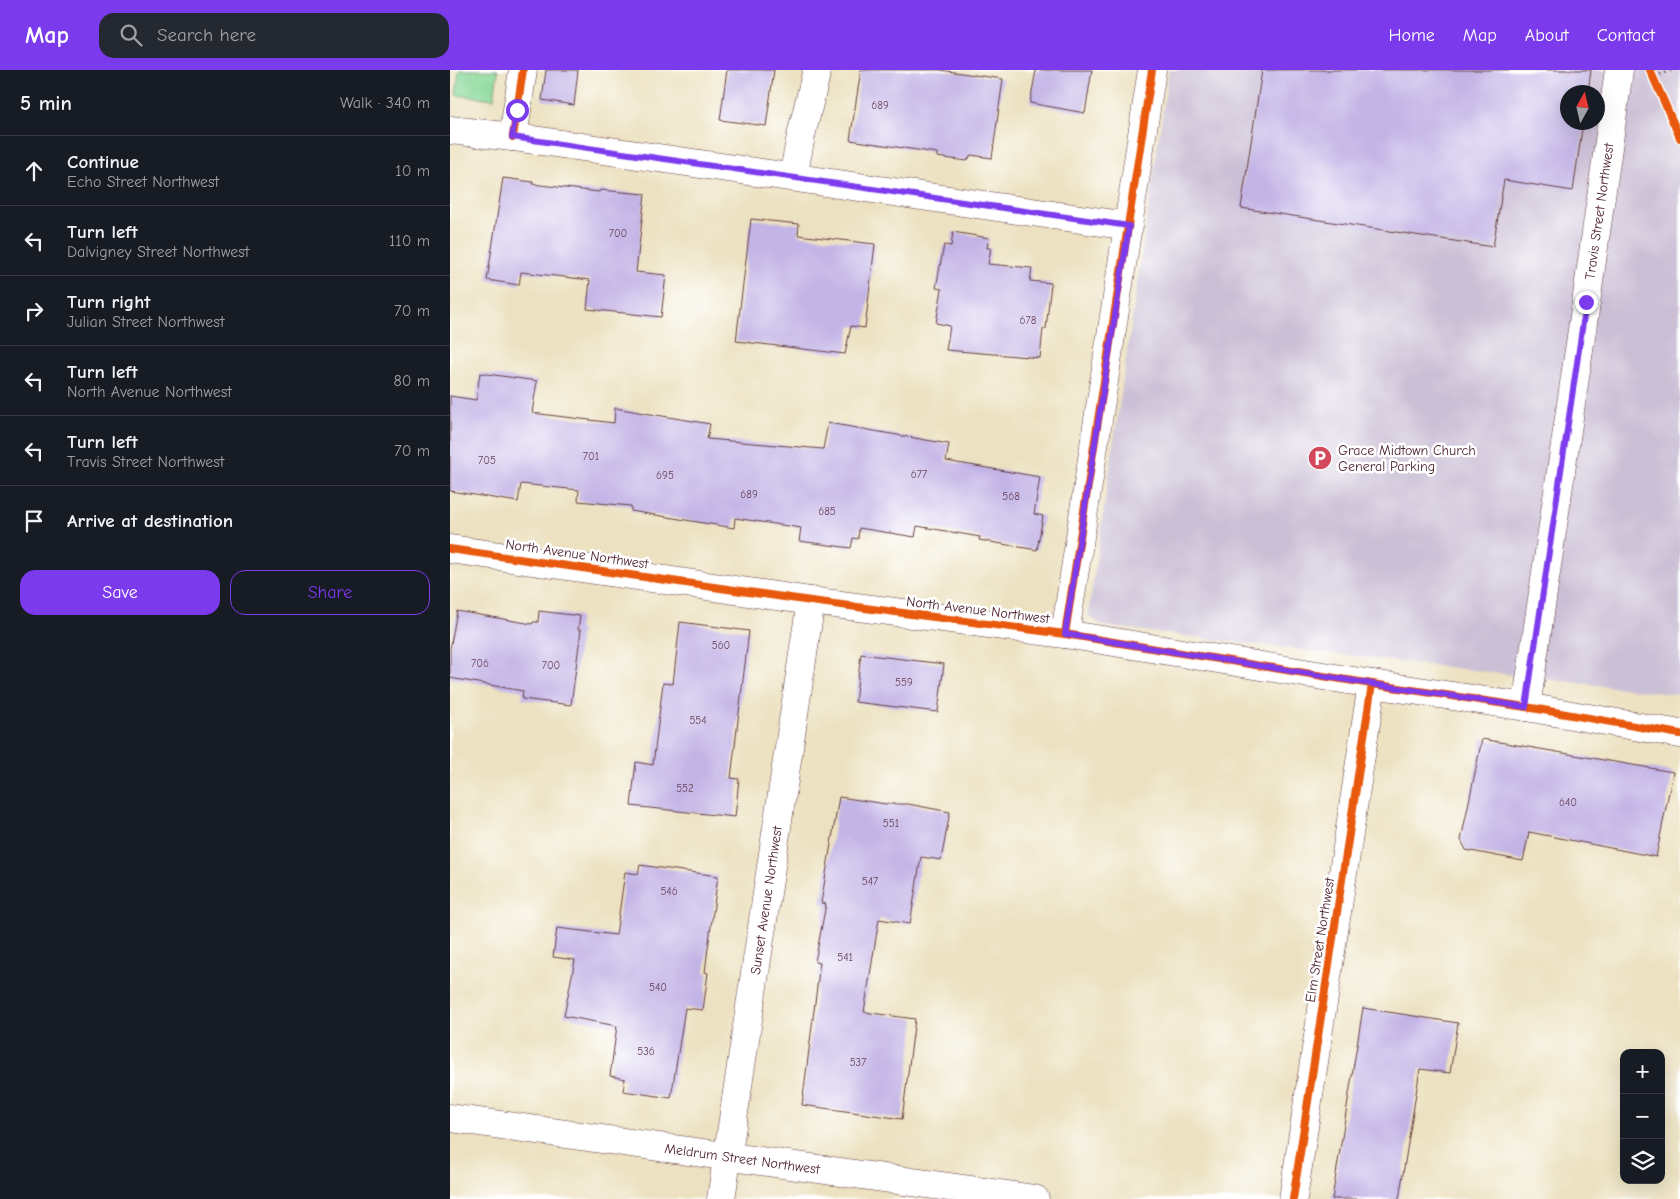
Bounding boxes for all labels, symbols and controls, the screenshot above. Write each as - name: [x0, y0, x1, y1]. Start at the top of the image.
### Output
- search box: [99, 13, 449, 58]
- text: Map: [25, 21, 69, 49]
- icon: search: [117, 21, 145, 49]
- text: Search here: [157, 24, 256, 46]
- text: Home: [1388, 25, 1435, 46]
- text: Map: [1463, 25, 1497, 46]
- text: About: [1525, 25, 1569, 46]
- text: Contact: [1597, 25, 1655, 46]
- north arrow: [1560, 85, 1605, 130]
- text: 5 min: [20, 91, 72, 115]
- text: Walk · 340 m: [340, 94, 430, 112]
- route start: [506, 99, 529, 122]
- house number: 689: [871, 99, 889, 112]
- street label: Travis Street Northwest: [1581, 141, 1617, 281]
- text: Continue: [67, 151, 139, 173]
- icon: ahead: [20, 157, 48, 185]
- text: 10 m: [395, 162, 430, 180]
- text: Echo Street Northwest: [67, 173, 219, 191]
- text: Turn left: [67, 221, 138, 243]
- icon: left: [20, 227, 48, 255]
- house number: 700: [609, 227, 627, 240]
- text: 110 m: [389, 232, 430, 250]
- text: Dalvigney Street Northwest: [67, 243, 249, 261]
- text: Turn right: [67, 291, 151, 313]
- route end: [1575, 291, 1598, 314]
- icon: right: [20, 297, 48, 325]
- text: 70 m: [394, 302, 430, 320]
- text: Julian Street Northwest: [67, 313, 225, 331]
- house number: 678: [1020, 314, 1037, 327]
- text: Turn left: [67, 361, 138, 383]
- icon: left: [20, 367, 48, 395]
- text: 80 m: [393, 372, 430, 390]
- text: North Avenue Northwest: [67, 383, 232, 401]
- text: Turn left: [67, 431, 138, 453]
- icon: left: [20, 437, 48, 465]
- text: 70 m: [394, 442, 430, 460]
- place label: Grace Midtown Church General Parking: [1338, 442, 1476, 475]
- parking icon: Grace Midtown Church General Parking: [1307, 445, 1333, 471]
- house number: 701: [583, 450, 599, 463]
- text: Travis Street Northwest: [67, 453, 224, 471]
- house number: 705: [478, 454, 496, 467]
- house number: 677: [911, 468, 927, 481]
- house number: 695: [656, 469, 674, 482]
- house number: 689: [740, 488, 758, 501]
- house number: 568: [1002, 490, 1020, 503]
- house number: 685: [818, 505, 836, 518]
- icon: arrive: [20, 507, 48, 535]
- text: Arrive at destination: [67, 510, 233, 532]
- street label: North Avenue Northwest: [504, 536, 651, 573]
- button: Save: [20, 570, 220, 615]
- button: Share: [230, 570, 430, 615]
- street label: North Avenue Northwest: [905, 593, 1052, 627]
- house number: 560: [712, 639, 730, 652]
- house number: 706: [471, 657, 489, 670]
- house number: 700: [542, 659, 560, 672]
- house number: 559: [895, 676, 913, 689]
- house number: 554: [689, 714, 707, 727]
- house number: 552: [676, 782, 694, 795]
- house number: 640: [1559, 796, 1577, 809]
- house number: 551: [883, 817, 899, 830]
- street label: Sunset Avenue Northwest: [746, 824, 786, 976]
- house number: 547: [862, 875, 878, 888]
- street label: Elm Street Northwest: [1302, 875, 1338, 1004]
- house number: 546: [660, 885, 678, 898]
- house number: 541: [837, 951, 853, 964]
- house number: 540: [649, 981, 667, 994]
- house number: 536: [637, 1045, 655, 1058]
- map controls: [1620, 1049, 1665, 1184]
- button: +: [1620, 1049, 1665, 1094]
- house number: 537: [850, 1056, 866, 1069]
- button: −: [1620, 1094, 1665, 1139]
- street label: Meldrum Street Northwest: [663, 1139, 822, 1178]
- button: layers: [1620, 1139, 1665, 1184]

